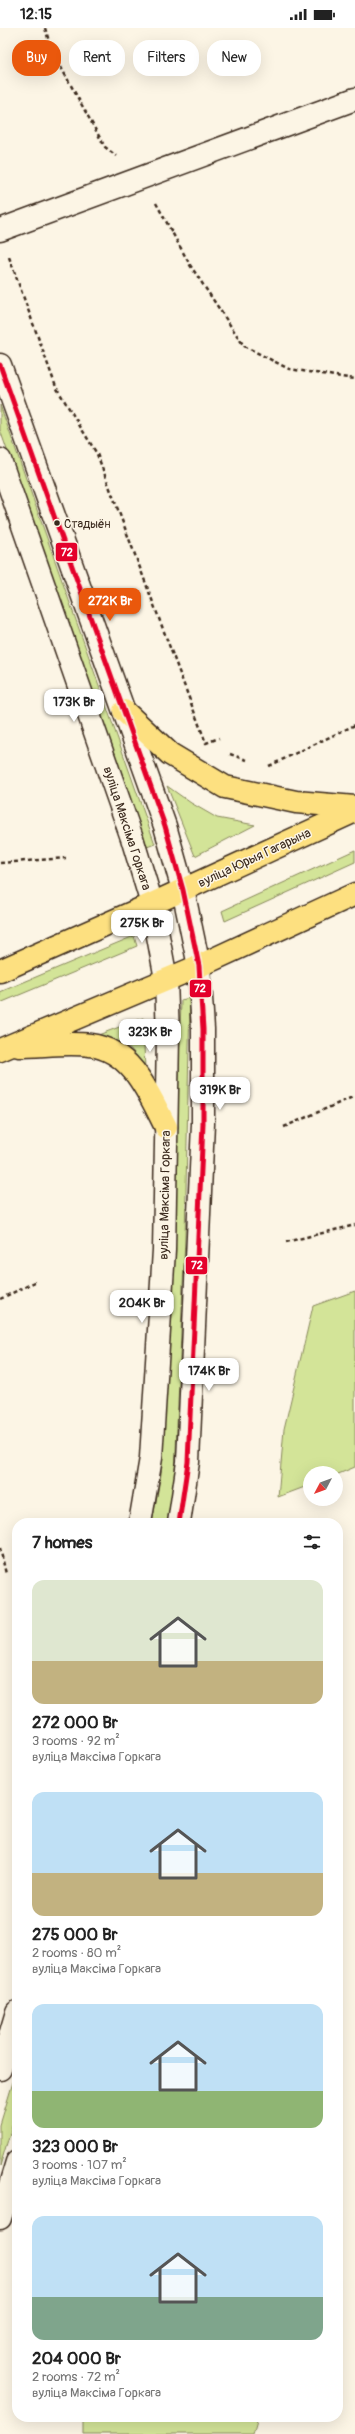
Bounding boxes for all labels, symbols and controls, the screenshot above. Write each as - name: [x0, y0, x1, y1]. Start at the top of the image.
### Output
- text: 12:15: [20, 5, 52, 24]
- chip: Buy: [12, 40, 61, 76]
- chip: Rent: [69, 40, 125, 76]
- chip: Filters: [133, 40, 199, 76]
- chip: New: [207, 40, 261, 76]
- place label: Стадыён: [64, 517, 110, 532]
- marker: Стадыён: [52, 518, 62, 528]
- line badge: 72: [55, 542, 78, 562]
- text: 72: [61, 546, 73, 559]
- pin: 272K Br: [73, 588, 147, 622]
- text: 272K Br: [88, 593, 132, 609]
- pin: 173K Br: [37, 689, 111, 723]
- text: 173K Br: [53, 694, 95, 710]
- street label: вуліца Максіма Горкага: [99, 764, 155, 892]
- street label: вуліца Юрыя Гагарына: [196, 825, 313, 891]
- pin: 275K Br: [105, 910, 179, 944]
- text: 275K Br: [120, 915, 164, 931]
- line badge: 72: [189, 979, 212, 998]
- text: 72: [194, 982, 206, 995]
- pin: 323K Br: [113, 1019, 187, 1053]
- text: 323K Br: [128, 1024, 172, 1040]
- pin: 319K Br: [183, 1077, 257, 1111]
- text: 319K Br: [199, 1082, 241, 1098]
- street label: вуліца Максіма Горкага: [156, 1130, 174, 1260]
- line badge: 72: [185, 1256, 208, 1275]
- text: 72: [191, 1259, 203, 1272]
- pin: 204K Br: [105, 1290, 179, 1324]
- text: 204K Br: [119, 1295, 165, 1311]
- pin: 174K Br: [172, 1358, 246, 1392]
- text: 174K Br: [188, 1363, 230, 1379]
- north arrow: [303, 1466, 343, 1506]
- map controls: [303, 1466, 343, 1506]
- icon: filters: [301, 1531, 323, 1553]
- text: 7 homes: [32, 1532, 92, 1553]
- icon: home: [142, 1606, 214, 1678]
- text: 272 000 Br: [32, 1712, 118, 1733]
- text: 3 rooms · 92 m²: [32, 1733, 120, 1749]
- text: вуліца Максіма Горкага: [32, 1749, 161, 1765]
- icon: home: [142, 1818, 214, 1890]
- text: 275 000 Br: [32, 1924, 118, 1945]
- text: 2 rooms · 80 m²: [32, 1945, 121, 1961]
- text: вуліца Максіма Горкага: [32, 1961, 161, 1977]
- icon: home: [142, 2030, 214, 2102]
- text: 323 000 Br: [32, 2136, 118, 2157]
- text: 3 rooms · 107 m²: [32, 2157, 127, 2173]
- text: вуліца Максіма Горкага: [32, 2173, 161, 2189]
- icon: home: [142, 2242, 214, 2314]
- text: 204 000 Br: [32, 2348, 121, 2369]
- text: 2 rooms · 72 m²: [32, 2369, 120, 2385]
- text: вуліца Максіма Горкага: [32, 2385, 161, 2401]

